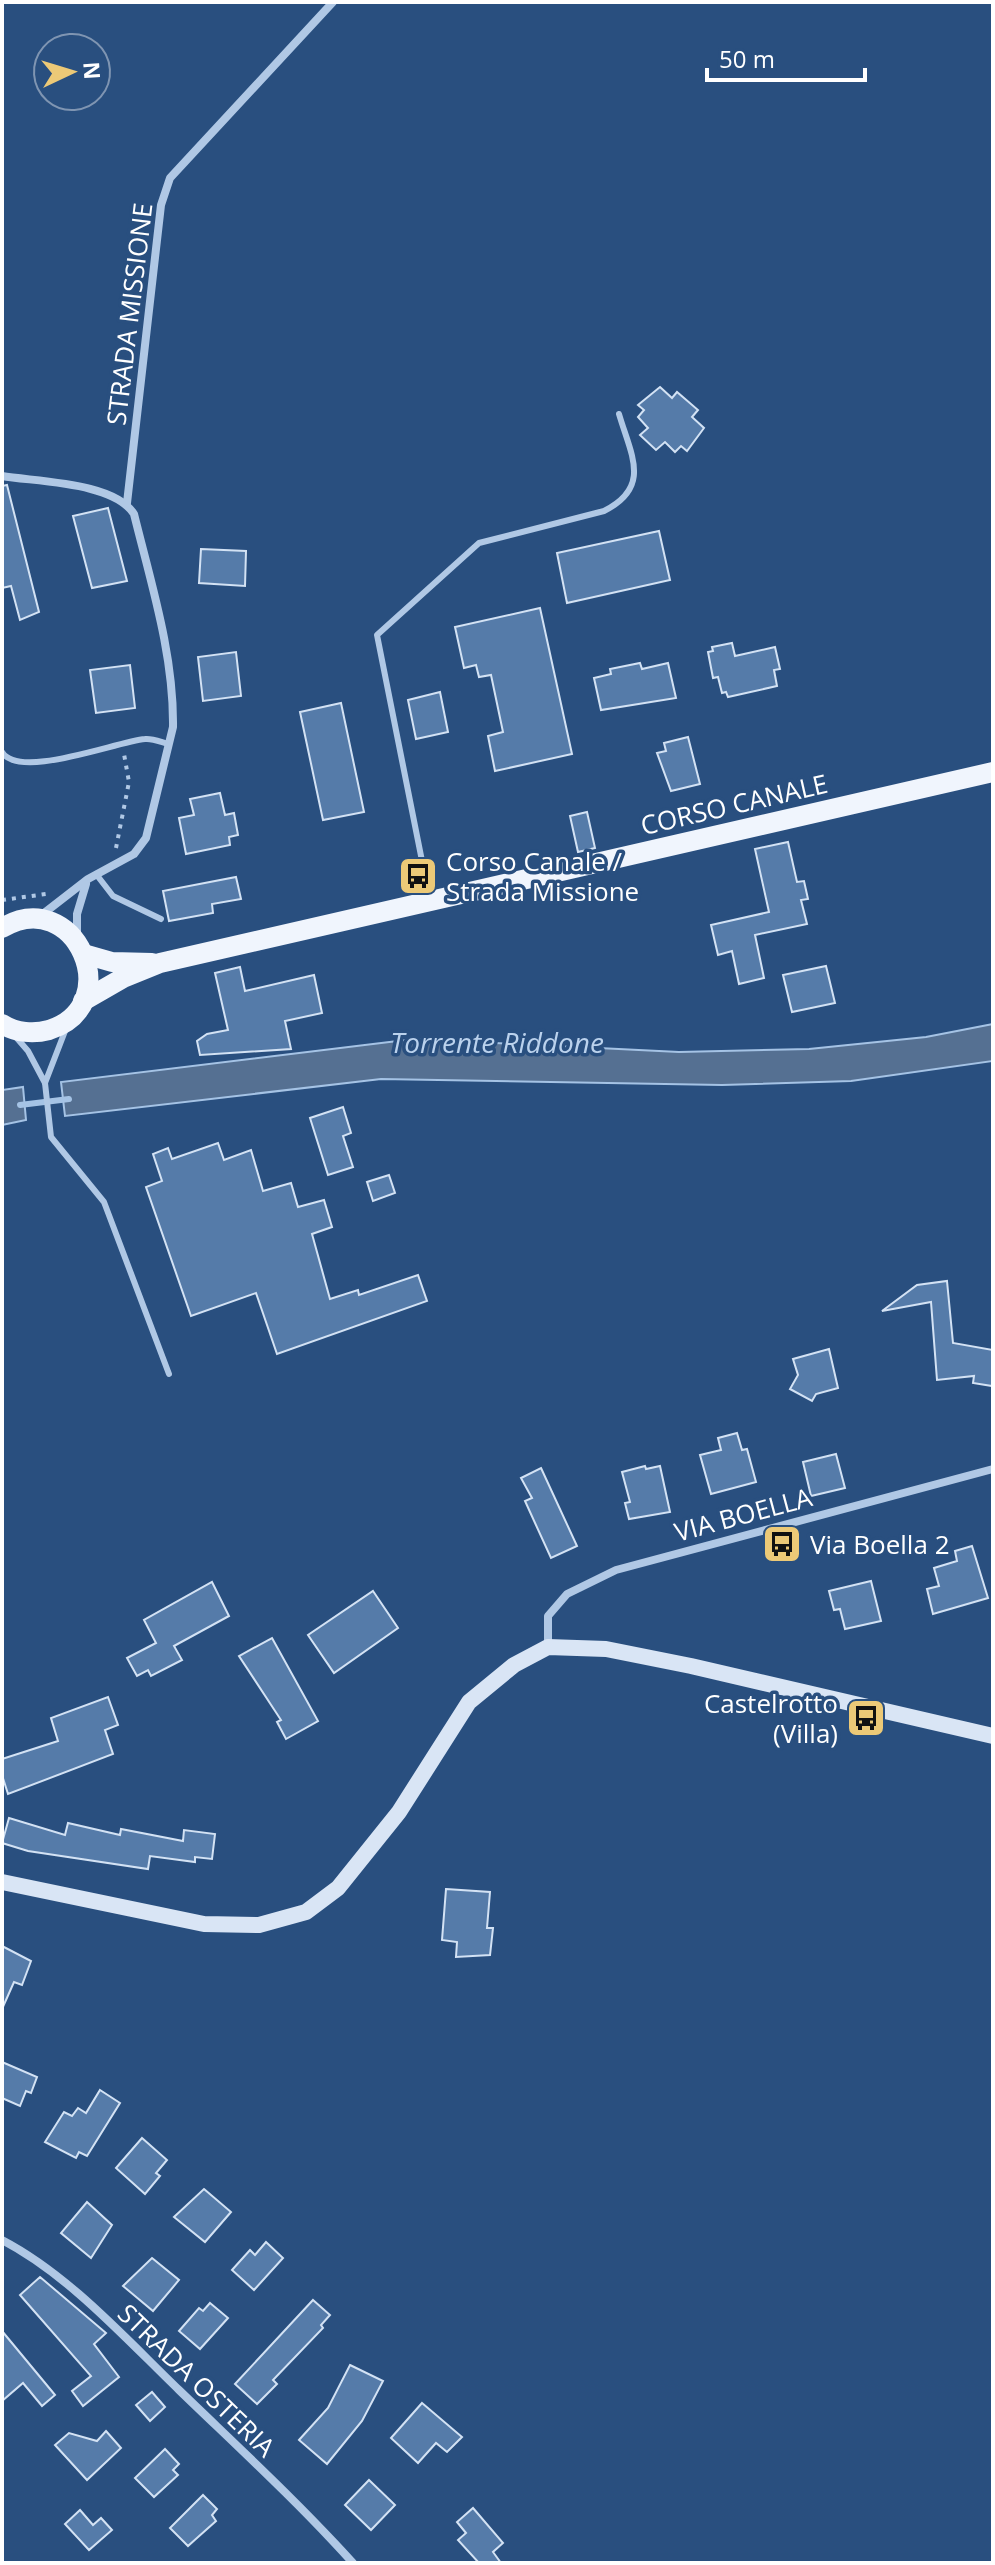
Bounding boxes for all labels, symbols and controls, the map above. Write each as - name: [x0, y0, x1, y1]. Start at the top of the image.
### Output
- north arrow: [32, 32, 112, 112]
- scale bar: [707, 32, 865, 82]
- text: 50 m: [719, 42, 775, 75]
- text: N: [77, 61, 109, 81]
- street label: STRADA MISSIONE: [97, 201, 161, 427]
- street label: CORSO CANALE: [637, 765, 831, 843]
- place label: Corso Canale / Strada Missione: [446, 843, 639, 909]
- bus stop icon: Corso Canale / Strada Missione: [397, 855, 439, 897]
- water label: Torrente Riddone: [390, 1023, 604, 1061]
- street label: VIA BOELLA: [670, 1478, 816, 1550]
- bus stop icon: Via Boella 2: [761, 1523, 803, 1565]
- place label: Via Boella 2: [810, 1526, 950, 1562]
- place label: Castelrotto (Villa): [704, 1685, 838, 1751]
- bus stop icon: Castelrotto (Villa): [845, 1697, 887, 1739]
- street label: STRADA OSTERIA: [110, 2295, 284, 2465]

